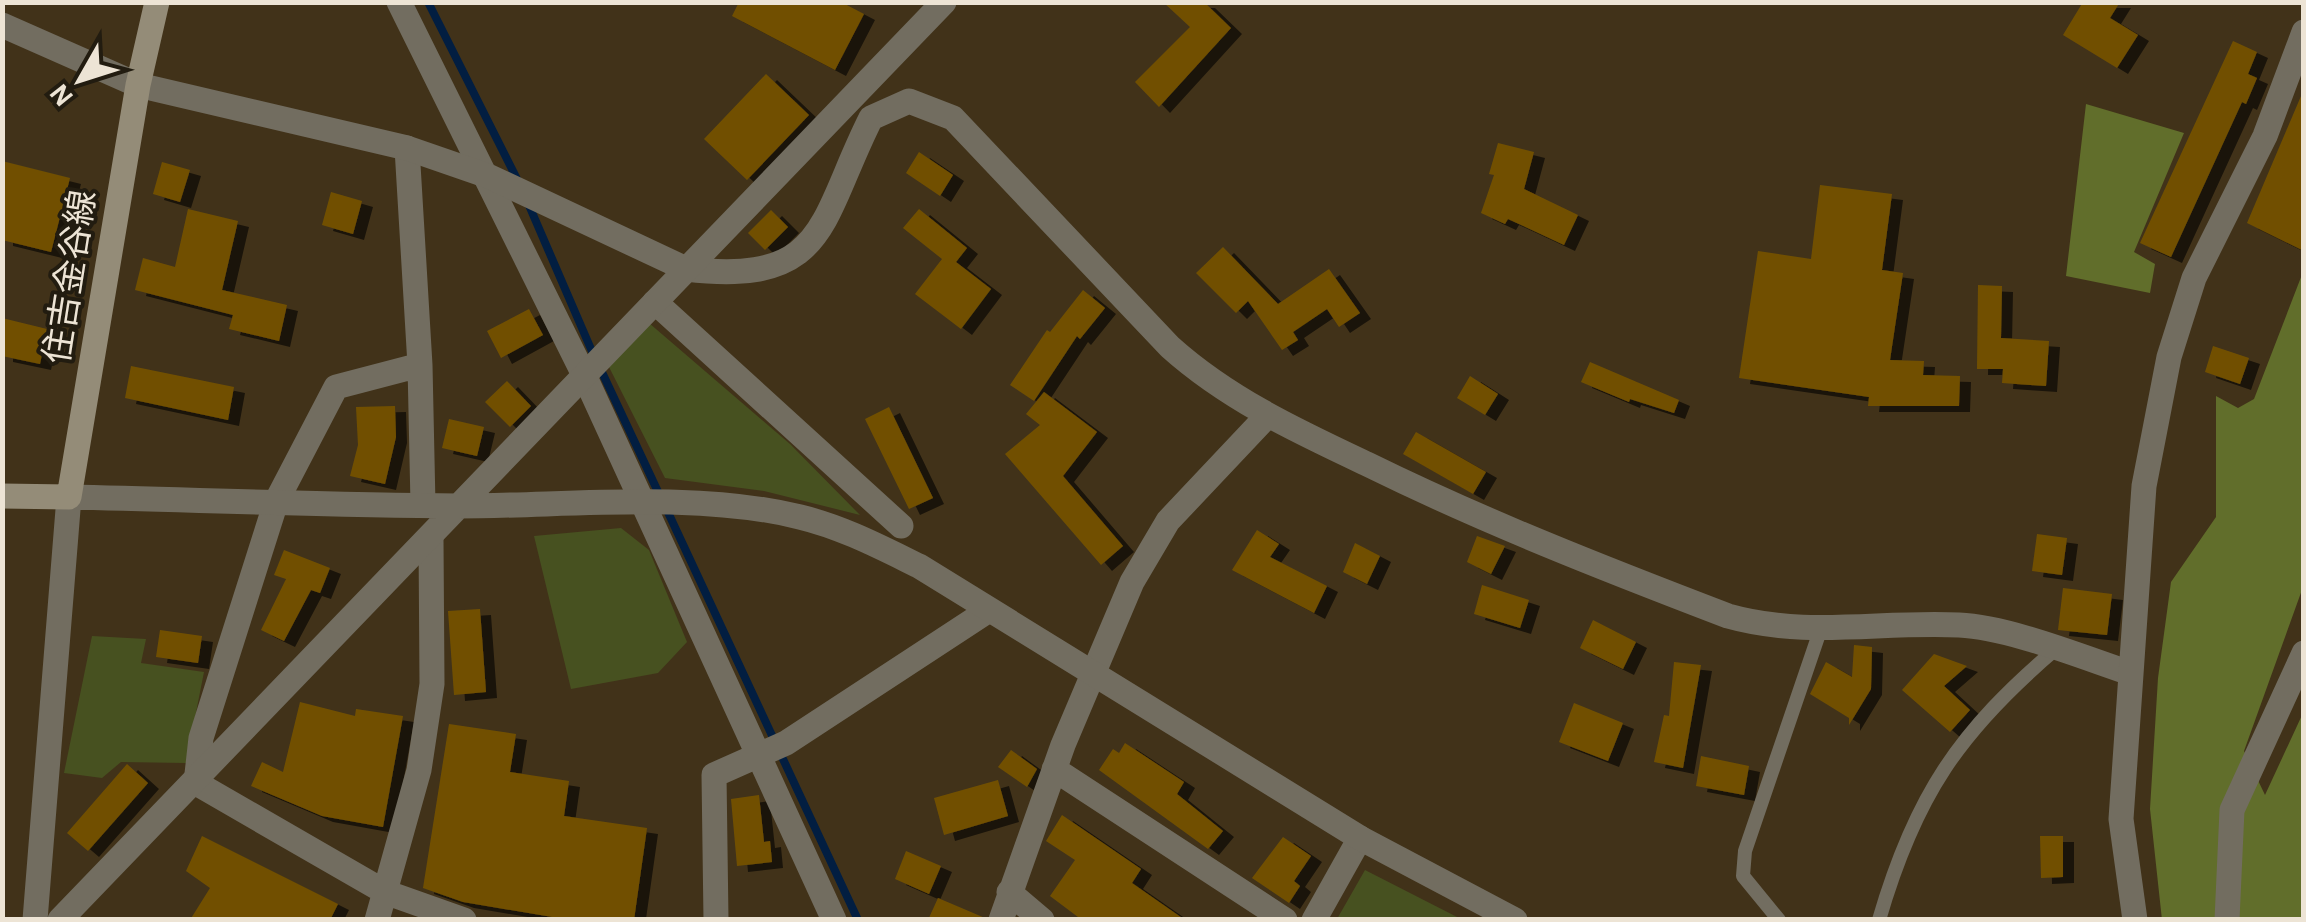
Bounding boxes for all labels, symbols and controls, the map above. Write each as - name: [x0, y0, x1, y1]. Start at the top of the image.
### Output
- north arrow: [30, 30, 130, 130]
- text: N: [45, 78, 79, 111]
- street label: 住吉金谷線: [38, 188, 102, 366]

